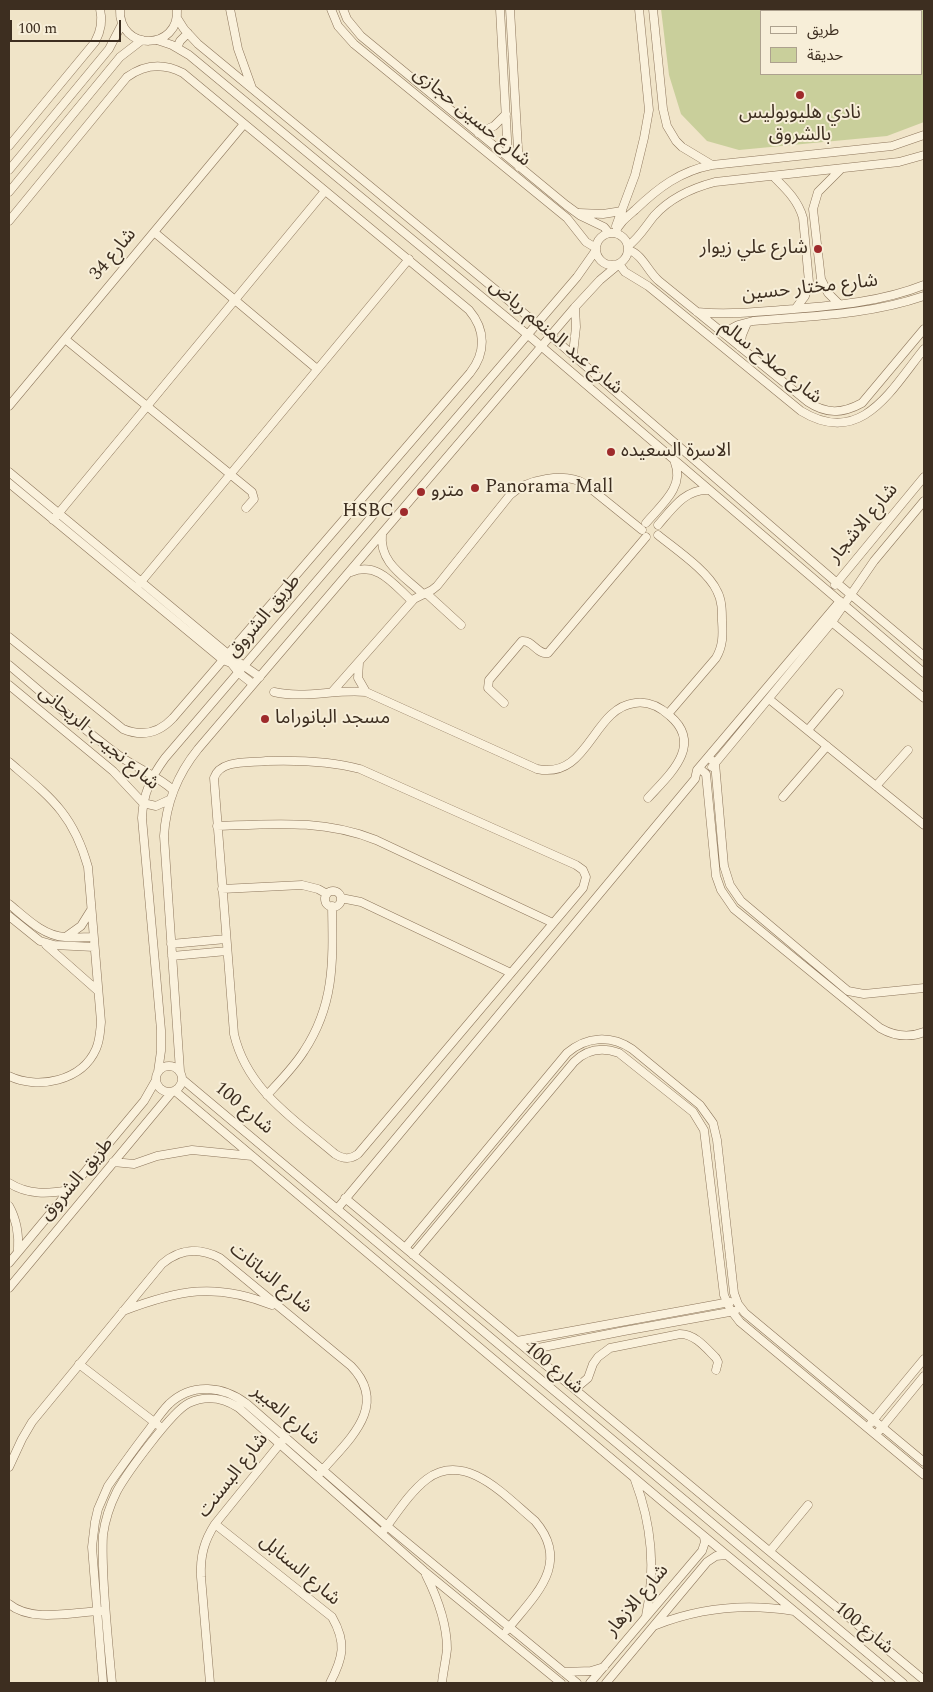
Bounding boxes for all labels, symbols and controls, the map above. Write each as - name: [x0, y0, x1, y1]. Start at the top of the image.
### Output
- scale bar: [12, 10, 124, 42]
- legend: [760, 10, 923, 75]
- text: 100 m: [18, 17, 57, 40]
- text: طريق: [807, 19, 839, 42]
- text: حديقة: [807, 44, 843, 67]
- street label: شارع حسين حجازى: [407, 63, 535, 173]
- marker: نادي هليوبوليس بالشروق: [794, 89, 806, 101]
- place label: نادي هليوبوليس بالشروق: [739, 103, 861, 147]
- street label: شارع 34: [86, 224, 142, 286]
- place label: شارع علي زيوار: [700, 238, 808, 260]
- marker: شارع علي زيوار: [812, 243, 824, 255]
- street label: شارع مختار حسين: [741, 271, 879, 307]
- street label: شارع عبد المنعم رياض: [484, 275, 626, 401]
- street label: شارع صلاح سالم: [714, 316, 826, 410]
- place label: الاسرة السعيده: [621, 441, 731, 463]
- marker: الاسرة السعيده: [605, 446, 617, 458]
- place label: Panorama Mall: [485, 477, 613, 499]
- street label: شارع الاشجار: [824, 480, 904, 568]
- place label: مترو: [431, 481, 464, 503]
- marker: Panorama Mall: [469, 482, 481, 494]
- marker: مترو: [415, 486, 427, 498]
- place label: HSBC: [342, 501, 394, 523]
- marker: HSBC: [398, 506, 410, 518]
- street label: طريق الشروق: [224, 571, 306, 663]
- street label: شارع نجيب الريحانى: [33, 682, 163, 796]
- place label: مسجد البانوراما: [275, 708, 390, 730]
- marker: مسجد البانوراما: [259, 713, 271, 725]
- street label: شارع 100: [209, 1078, 277, 1140]
- street label: طريق الشروق: [37, 1134, 119, 1226]
- street label: شارع النباتات: [224, 1239, 316, 1319]
- street label: شارع 100: [519, 1338, 587, 1400]
- street label: شارع العبير: [246, 1381, 324, 1451]
- street label: شارع البسنت: [194, 1429, 274, 1523]
- street label: شارع السنابل: [254, 1531, 344, 1611]
- street label: شارع الازهار: [601, 1560, 675, 1642]
- street label: شارع 100: [829, 1598, 897, 1660]

